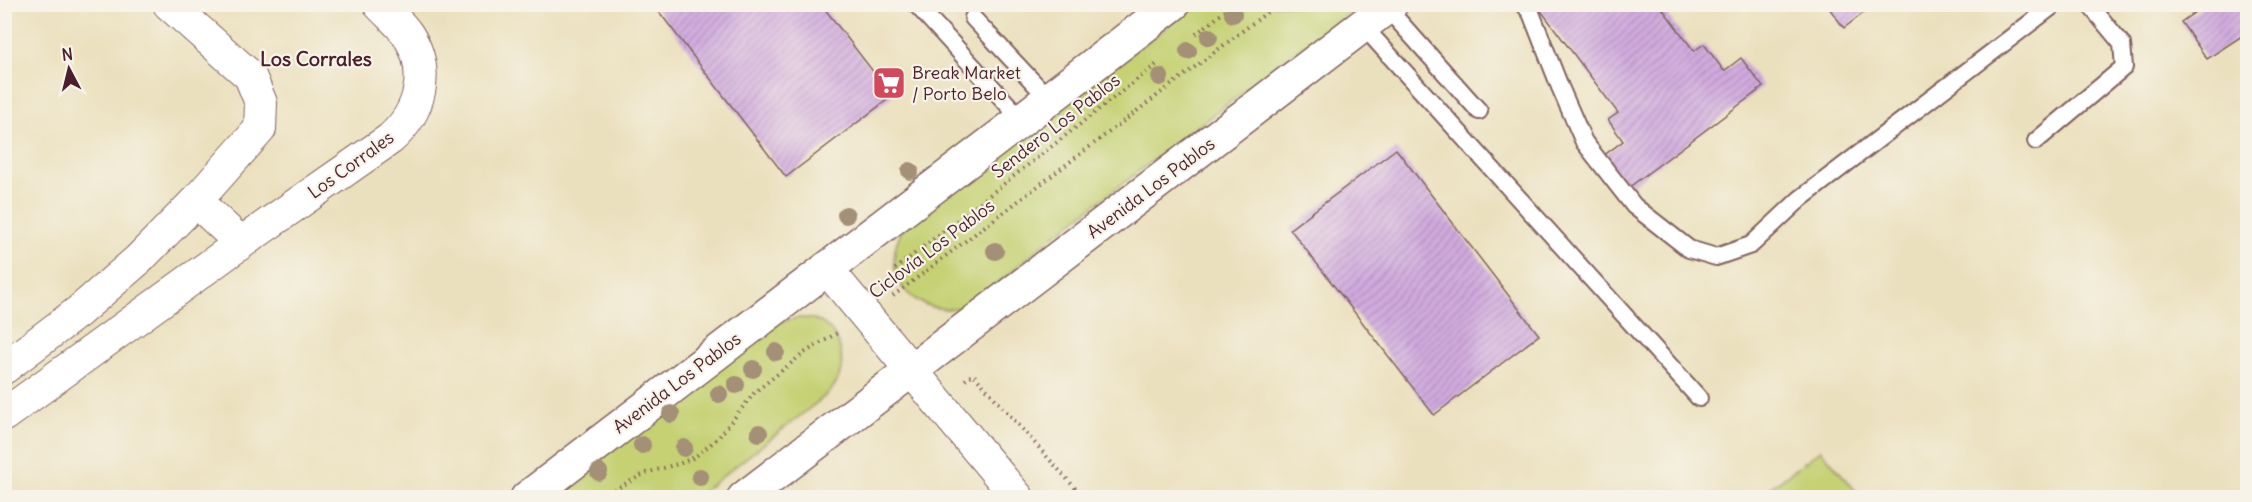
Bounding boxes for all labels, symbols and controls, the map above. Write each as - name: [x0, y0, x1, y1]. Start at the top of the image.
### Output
- north arrow: [39, 39, 99, 99]
- text: N: [60, 44, 74, 65]
- district label: Los Corrales: [260, 46, 372, 71]
- place label: Break Market / Porto Belo: [912, 61, 1021, 105]
- supermarket icon: Break Market / Porto Belo: [871, 65, 907, 101]
- street label: Sendero Los Pablos: [987, 68, 1125, 183]
- street label: Los Corrales: [303, 126, 398, 203]
- street label: Avenida Los Pablos: [1082, 132, 1219, 243]
- street label: Ciclovía Los Pablos: [864, 194, 999, 303]
- street label: Avenida Los Pablos: [608, 327, 745, 438]

